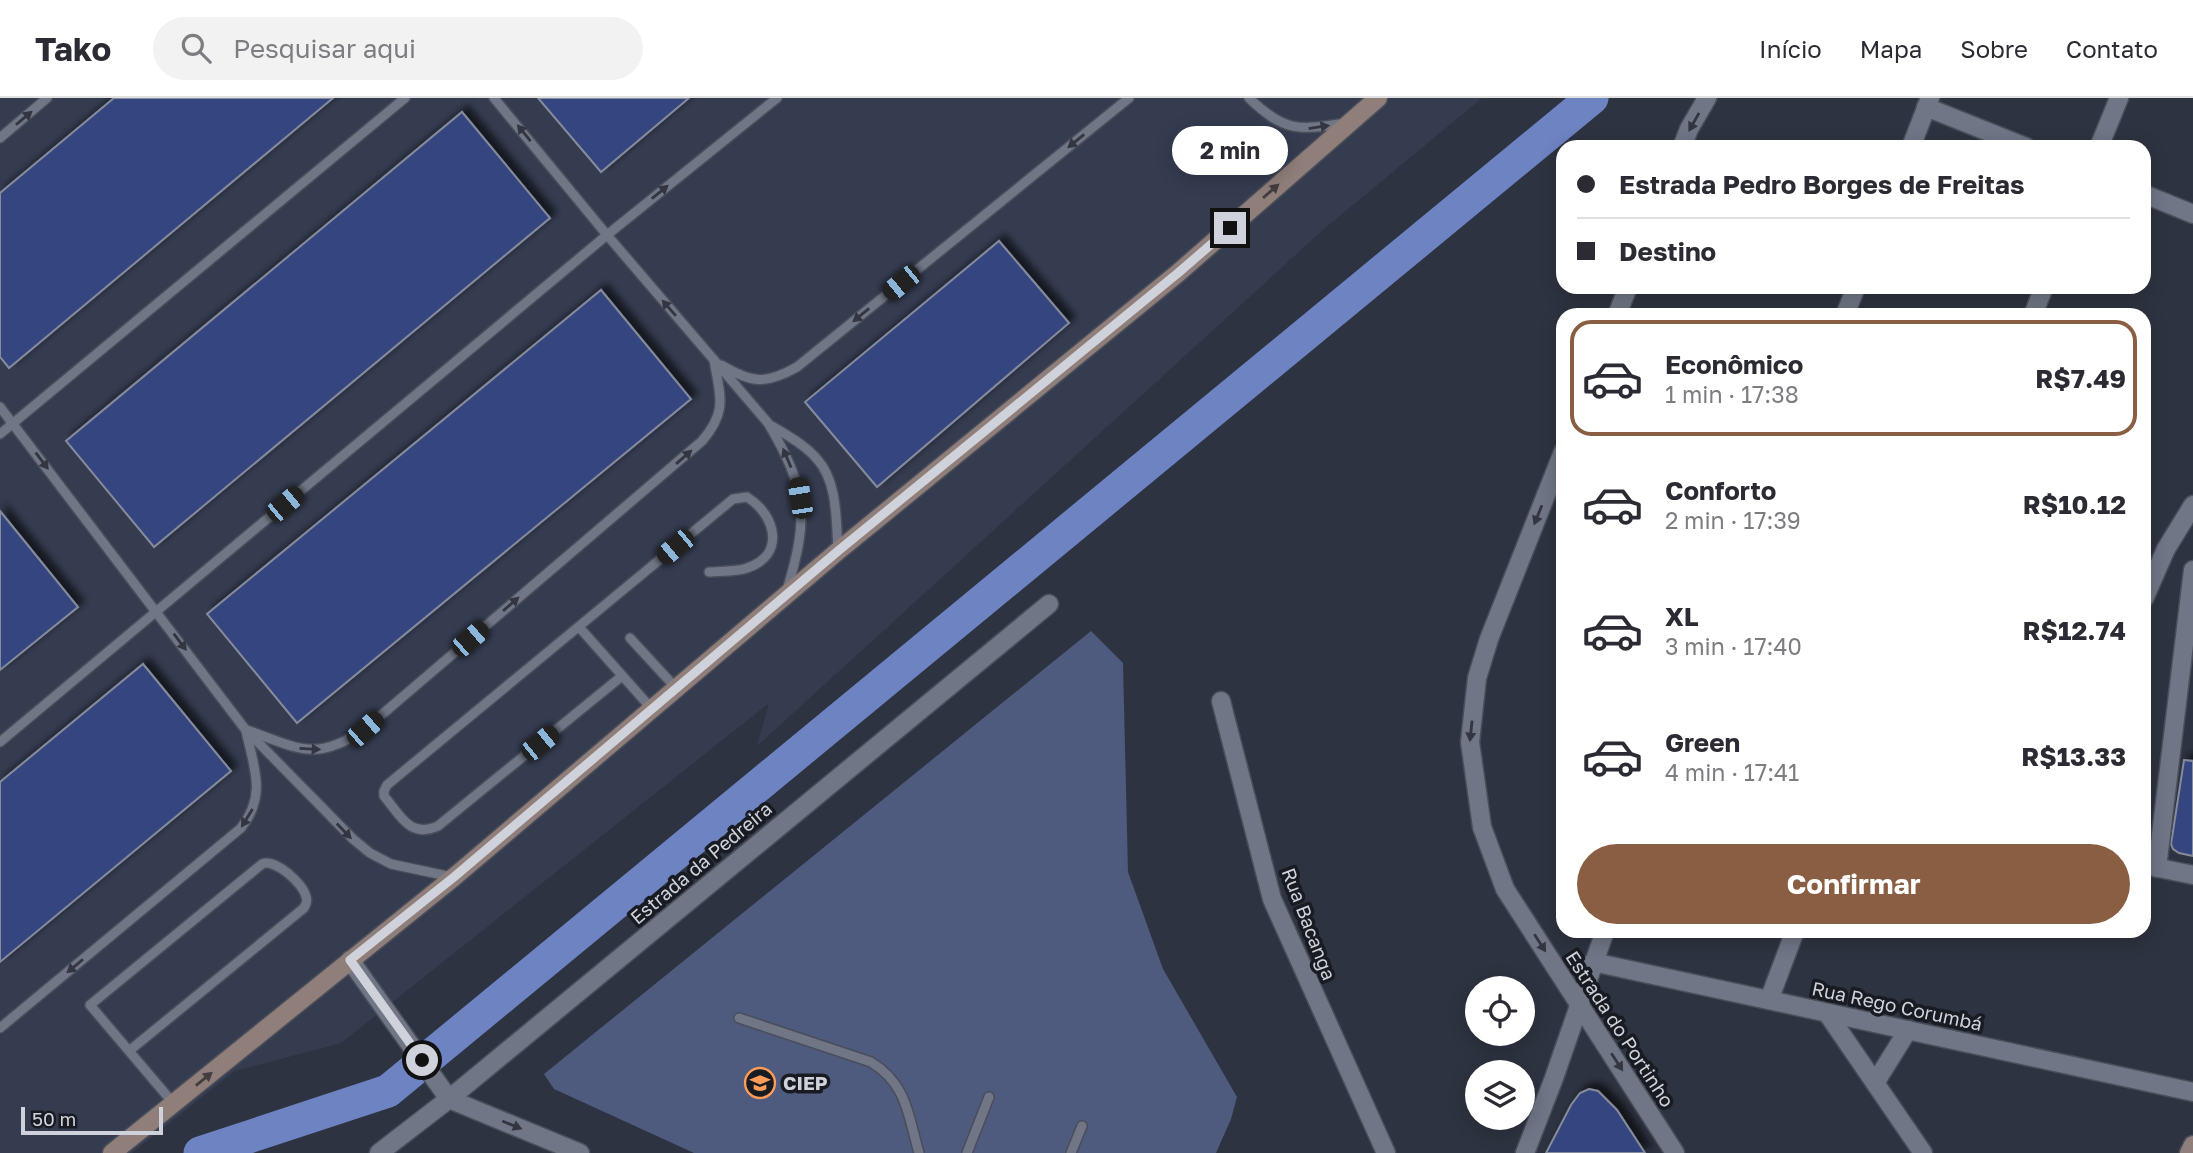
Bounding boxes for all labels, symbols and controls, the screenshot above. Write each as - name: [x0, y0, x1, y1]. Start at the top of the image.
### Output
- search box: [153, 17, 643, 80]
- text: Tako: [35, 29, 111, 68]
- icon: search: [177, 29, 215, 67]
- text: Pesquisar aqui: [233, 33, 416, 64]
- text: Início: [1759, 34, 1822, 63]
- text: Mapa: [1860, 34, 1922, 63]
- text: Sobre: [1960, 34, 2028, 63]
- text: Contato: [2066, 34, 2158, 63]
- one-way arrow: [15, 111, 32, 126]
- one-way arrow: [1688, 112, 1699, 132]
- one-way arrow: [1308, 121, 1330, 132]
- one-way arrow: [516, 125, 531, 143]
- callout: 2 min: [1172, 127, 1288, 176]
- one-way arrow: [1068, 133, 1085, 148]
- text: 2 min: [1200, 136, 1260, 164]
- text: Estrada Pedro Borges de Freitas: [1619, 169, 2024, 200]
- one-way arrow: [1262, 183, 1280, 199]
- one-way arrow: [652, 185, 669, 200]
- route end: [1214, 212, 1246, 244]
- text: Destino: [1619, 236, 1716, 267]
- car: [879, 262, 924, 304]
- one-way arrow: [661, 299, 677, 317]
- one-way arrow: [853, 307, 870, 322]
- icon: car: [1581, 347, 1644, 410]
- text: Econômico: [1665, 349, 1803, 380]
- text: R$7.49: [2035, 363, 2126, 394]
- text: 1 min · 17:38: [1665, 380, 1799, 408]
- one-way arrow: [781, 448, 793, 468]
- one-way arrow: [674, 449, 692, 464]
- one-way arrow: [35, 451, 49, 470]
- icon: car: [1581, 473, 1644, 536]
- text: Conforto: [1665, 475, 1776, 506]
- car: [787, 476, 814, 520]
- car: [263, 482, 308, 526]
- text: R$10.12: [2023, 489, 2126, 520]
- one-way arrow: [1532, 505, 1543, 526]
- text: 2 min · 17:39: [1665, 506, 1801, 534]
- car: [653, 525, 698, 569]
- one-way arrow: [502, 597, 519, 612]
- icon: car: [1581, 599, 1644, 662]
- text: XL: [1665, 601, 1699, 632]
- text: R$12.74: [2023, 615, 2126, 646]
- car: [448, 617, 493, 661]
- one-way arrow: [172, 632, 187, 650]
- text: 3 min · 17:40: [1665, 632, 1802, 660]
- car: [343, 707, 388, 751]
- one-way arrow: [1465, 721, 1476, 743]
- car: [518, 722, 563, 764]
- icon: car: [1581, 725, 1644, 788]
- text: Green: [1665, 727, 1740, 758]
- text: R$13.33: [2021, 741, 2126, 772]
- one-way arrow: [299, 743, 321, 754]
- text: 4 min · 17:41: [1665, 758, 1799, 786]
- street label: Estrada da Pedreira: [625, 797, 776, 929]
- one-way arrow: [241, 808, 254, 828]
- one-way arrow: [336, 822, 352, 839]
- button: Confirmar: [1577, 844, 2130, 924]
- street label: Rua Bacanga: [1278, 865, 1341, 983]
- one-way arrow: [1534, 934, 1547, 953]
- street label: Estrada do Portinho: [1561, 947, 1679, 1111]
- one-way arrow: [67, 958, 84, 973]
- map controls: [1465, 976, 1535, 1130]
- button: locate: [1465, 976, 1535, 1046]
- street label: Rua Rego Corumbá: [1810, 976, 1984, 1035]
- route start: [406, 1044, 438, 1076]
- one-way arrow: [1610, 1052, 1623, 1071]
- button: layers: [1465, 1060, 1535, 1130]
- school or university icon: CIEP: [743, 1066, 777, 1100]
- place label: CIEP: [783, 1071, 828, 1094]
- one-way arrow: [194, 1072, 212, 1087]
- scale bar: [21, 1104, 163, 1136]
- text: 50 m: [32, 1107, 76, 1130]
- one-way arrow: [502, 1119, 522, 1131]

